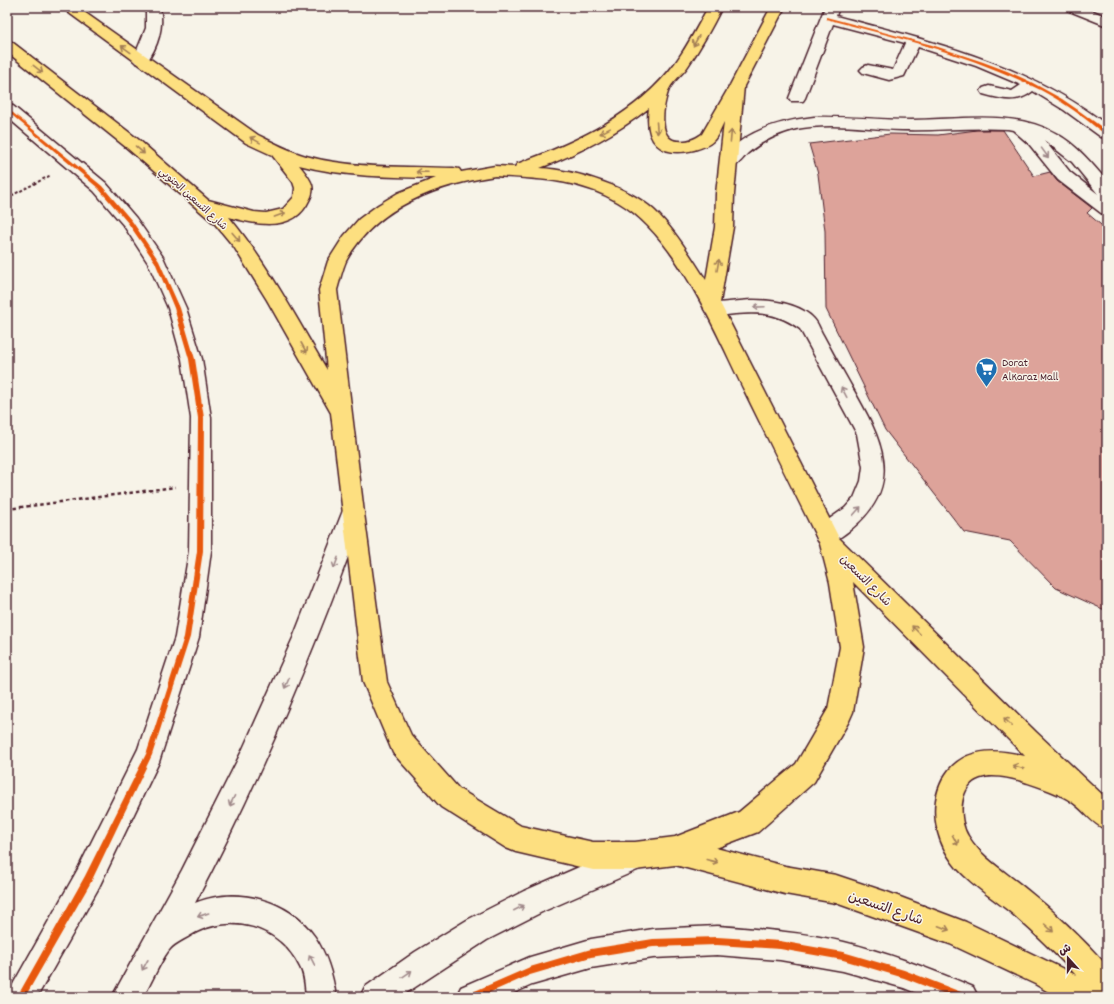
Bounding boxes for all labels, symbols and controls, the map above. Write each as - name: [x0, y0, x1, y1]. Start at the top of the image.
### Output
- one-way arrow: [692, 35, 699, 47]
- one-way arrow: [121, 45, 132, 53]
- one-way arrow: [32, 65, 43, 74]
- one-way arrow: [653, 122, 661, 135]
- one-way arrow: [599, 127, 611, 135]
- one-way arrow: [728, 130, 735, 143]
- one-way arrow: [249, 136, 261, 143]
- one-way arrow: [135, 145, 145, 154]
- one-way arrow: [1041, 148, 1049, 159]
- street label: شارع التسعين الجنوبي: [155, 165, 230, 235]
- one-way arrow: [416, 168, 429, 175]
- one-way arrow: [274, 211, 286, 219]
- one-way arrow: [231, 232, 240, 243]
- one-way arrow: [714, 259, 722, 272]
- one-way arrow: [753, 303, 766, 311]
- one-way arrow: [301, 342, 308, 354]
- place label: Dorat AlKaraz Mall: [1002, 355, 1058, 386]
- supermarket icon: Dorat AlKaraz Mall: [973, 356, 999, 389]
- one-way arrow: [840, 386, 848, 398]
- one-way arrow: [852, 505, 861, 516]
- street label: شارع التسعين: [835, 551, 895, 611]
- one-way arrow: [331, 556, 339, 568]
- one-way arrow: [911, 625, 921, 635]
- one-way arrow: [282, 677, 290, 689]
- one-way arrow: [1003, 717, 1013, 727]
- one-way arrow: [1011, 763, 1024, 770]
- one-way arrow: [228, 794, 235, 806]
- one-way arrow: [952, 834, 959, 846]
- one-way arrow: [705, 858, 718, 865]
- street label: شارع التسعين: [845, 887, 925, 931]
- one-way arrow: [513, 904, 525, 912]
- one-way arrow: [197, 912, 210, 919]
- one-way arrow: [1044, 923, 1054, 932]
- one-way arrow: [938, 924, 950, 932]
- north arrow: [1048, 938, 1088, 978]
- text: ش: [1057, 941, 1074, 960]
- one-way arrow: [307, 954, 315, 966]
- one-way arrow: [141, 959, 148, 971]
- one-way arrow: [401, 970, 412, 978]

